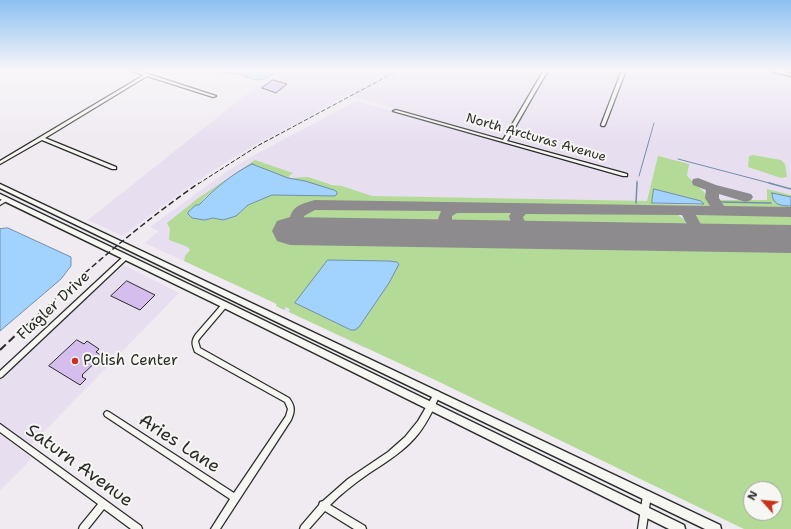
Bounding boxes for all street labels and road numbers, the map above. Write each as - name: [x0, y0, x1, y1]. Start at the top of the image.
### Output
- street label: North Arcturas Avenue: [464, 111, 608, 165]
- street label: Flagler Drive: [14, 268, 94, 344]
- street label: Aries Lane: [134, 410, 224, 478]
- street label: Saturn Avenue: [21, 420, 137, 512]

